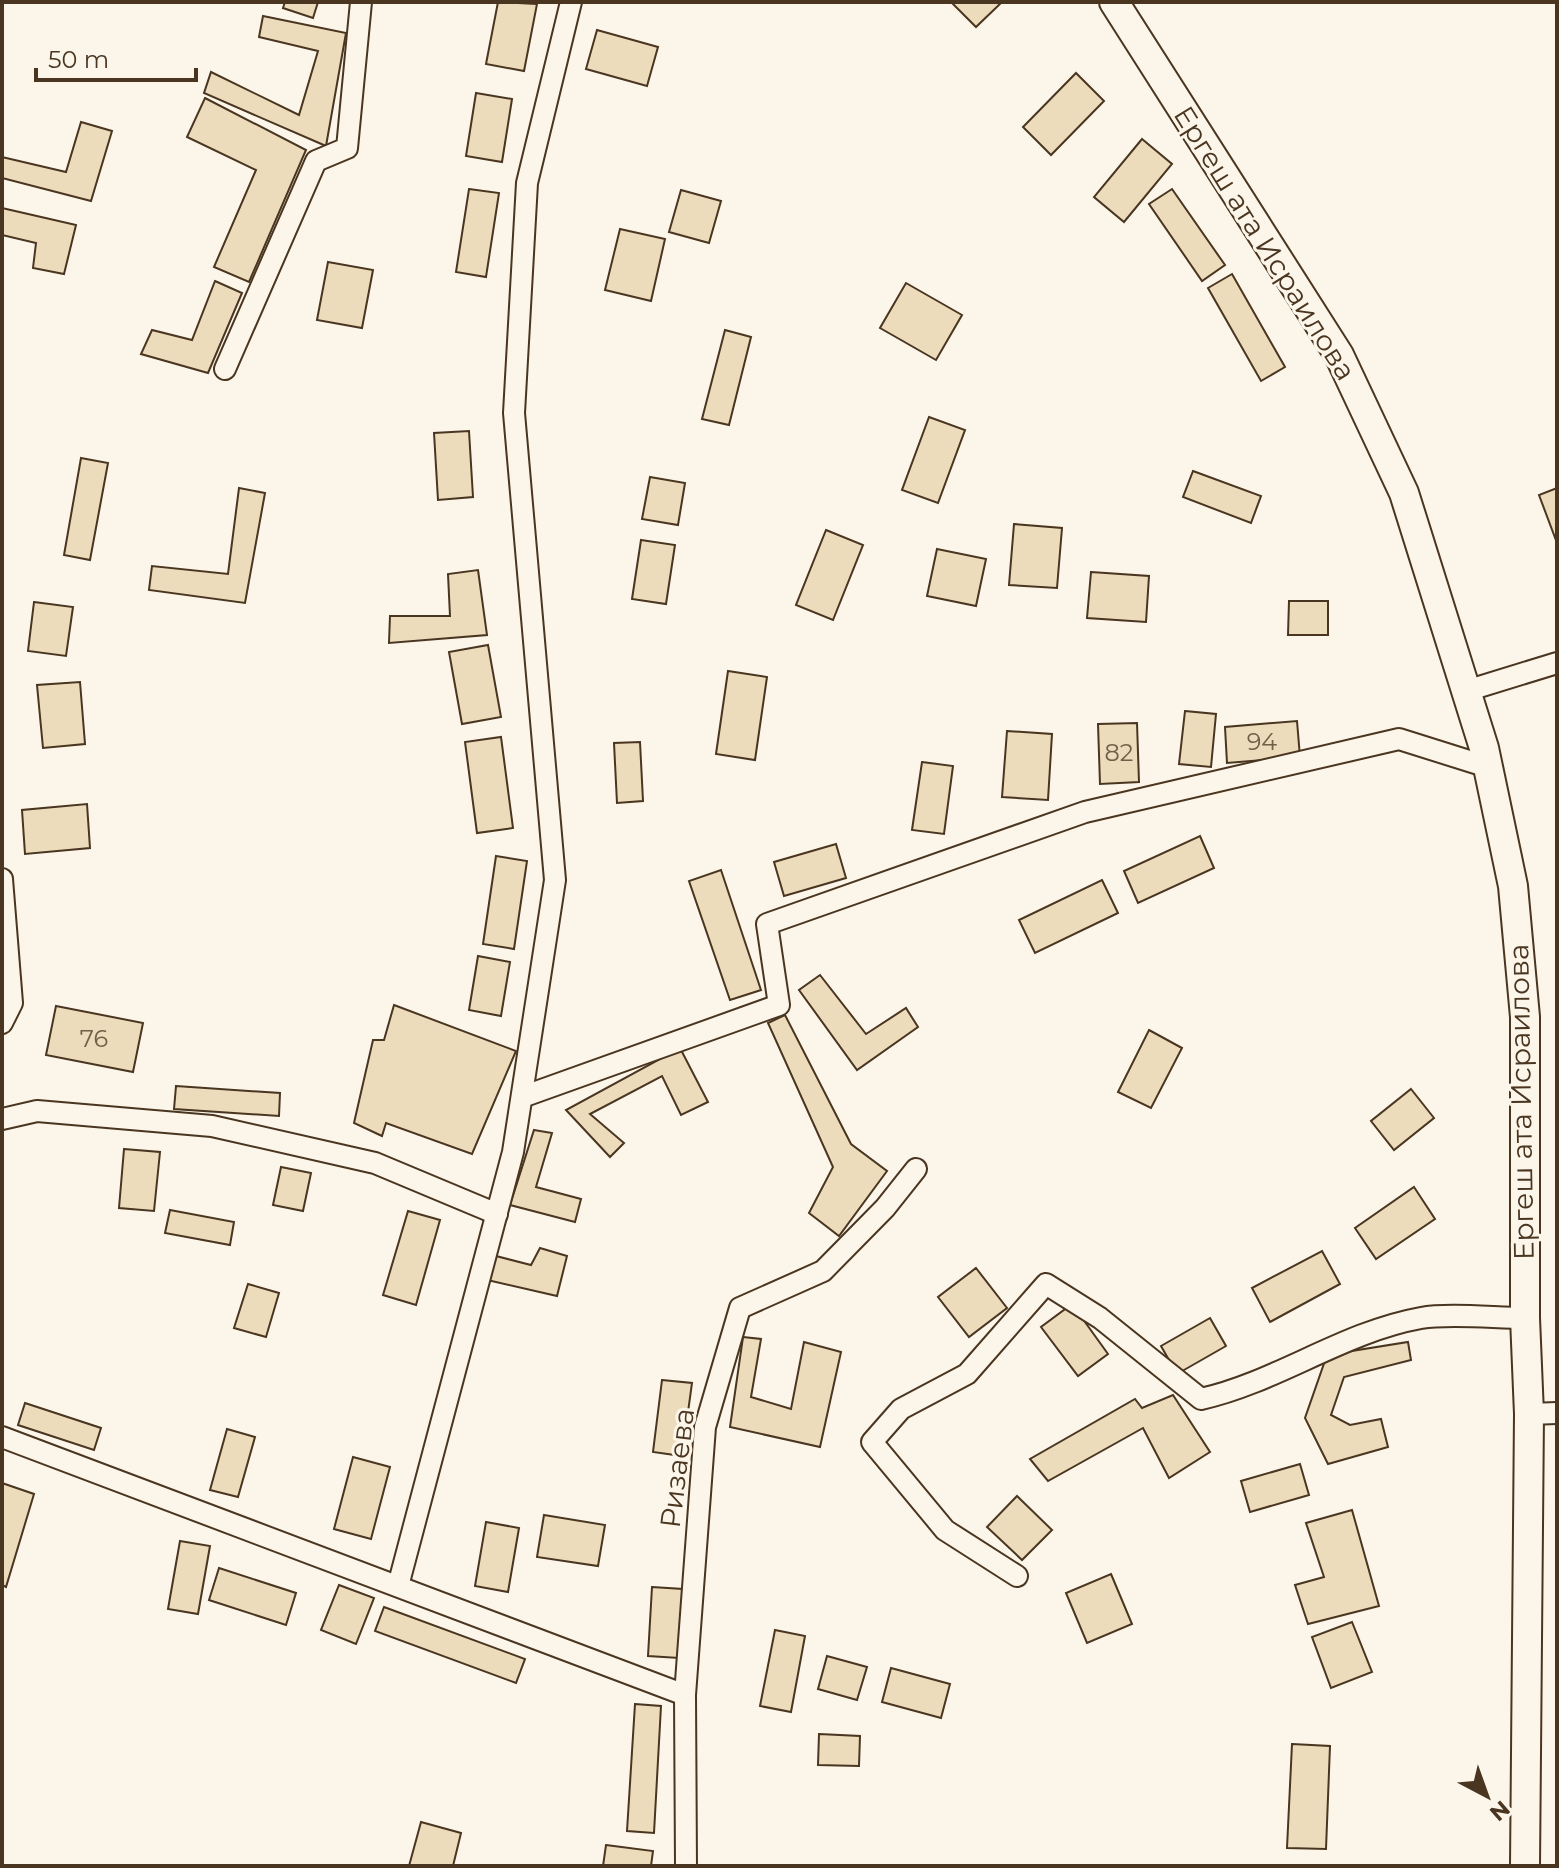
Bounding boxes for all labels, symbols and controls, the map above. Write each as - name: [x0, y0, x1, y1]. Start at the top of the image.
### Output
- scale bar: [36, 32, 196, 82]
- text: 50 m: [48, 45, 109, 74]
- street label: Ергеш ата Исраилова: [1167, 100, 1363, 386]
- house number: 94: [1247, 727, 1277, 756]
- house number: 82: [1105, 738, 1133, 767]
- street label: Ергеш ата Исраилова: [1501, 943, 1541, 1261]
- house number: 76: [80, 1024, 108, 1053]
- street label: Ризаева: [653, 1406, 701, 1530]
- north arrow: [1447, 1756, 1527, 1836]
- text: N: [1484, 1795, 1515, 1827]

